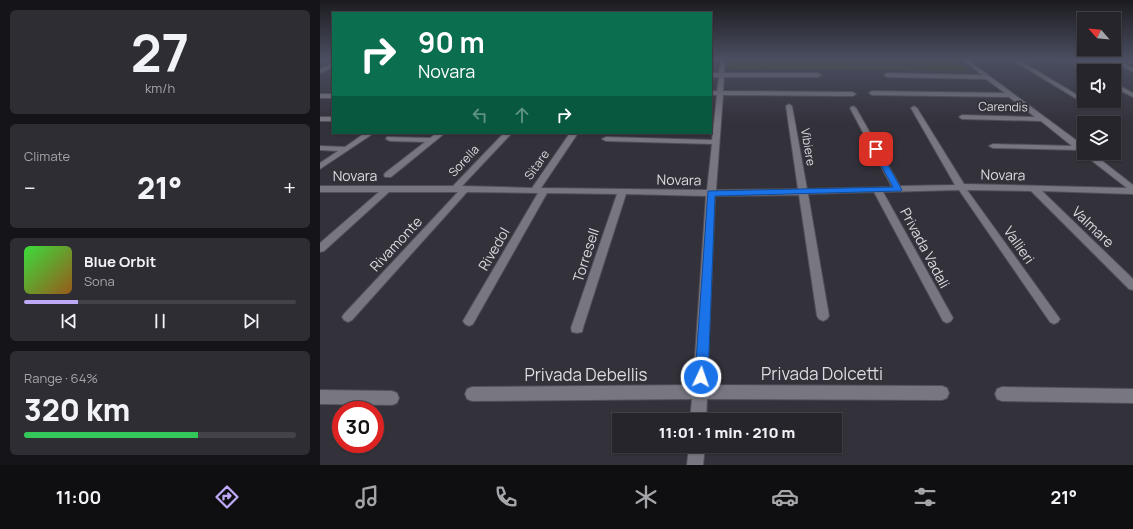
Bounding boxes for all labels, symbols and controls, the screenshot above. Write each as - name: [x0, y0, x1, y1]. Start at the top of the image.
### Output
- north arrow: [1077, 12, 1121, 56]
- map controls: [1077, 12, 1121, 160]
- text: 27: [131, 17, 189, 88]
- text: 90 m: [418, 23, 485, 61]
- icon: right: [352, 28, 404, 80]
- text: Novara: [418, 59, 475, 83]
- button: sound: [1077, 64, 1121, 108]
- text: km/h: [145, 79, 175, 97]
- street label: Carendis: [978, 98, 1028, 115]
- icon: left: [469, 104, 491, 126]
- icon: ahead: [511, 104, 533, 126]
- icon: right: [553, 104, 575, 126]
- button: layers: [1077, 116, 1121, 160]
- street label: Vibiere: [797, 127, 820, 167]
- pin: [859, 132, 893, 166]
- icon: arrive: [865, 138, 887, 160]
- street label: Sorella: [444, 141, 483, 180]
- street label: Sitare: [520, 146, 553, 183]
- text: Climate: [24, 147, 70, 165]
- street label: Novara: [981, 165, 1025, 184]
- street label: Novara: [333, 166, 377, 185]
- text: 21°: [137, 167, 182, 208]
- street label: Novara: [657, 170, 701, 189]
- text: −: [24, 173, 36, 203]
- text: +: [283, 173, 296, 203]
- street label: Valmare: [1068, 202, 1119, 251]
- street label: Privada Vadali: [896, 204, 955, 291]
- street label: Rivamonte: [365, 212, 426, 275]
- street label: Vallieri: [1000, 222, 1039, 267]
- street label: Rivedol: [474, 224, 514, 274]
- street label: Torresell: [568, 225, 603, 284]
- text: Blue Orbit: [84, 251, 156, 272]
- text: Sona: [84, 272, 115, 290]
- icon: previous: [58, 310, 80, 332]
- icon: pause: [149, 310, 171, 332]
- icon: next: [240, 310, 262, 332]
- position arrow: [680, 356, 722, 398]
- street label: Privada Dolcetti: [761, 362, 883, 385]
- street label: Privada Debellis: [524, 363, 648, 386]
- text: Range · 64%: [24, 369, 98, 387]
- text: 320 km: [24, 389, 130, 430]
- speed limit sign: 30: [332, 401, 384, 453]
- text: 11:01 · 1 min · 210 m: [659, 422, 795, 443]
- icon: directions: [213, 483, 241, 511]
- icon: music: [353, 483, 381, 511]
- icon: phone: [492, 483, 520, 511]
- icon: climate: [632, 483, 660, 511]
- icon: car: [771, 483, 799, 511]
- icon: filters: [911, 483, 939, 511]
- text: 11:00: [56, 485, 101, 509]
- text: 21°: [1050, 485, 1077, 509]

